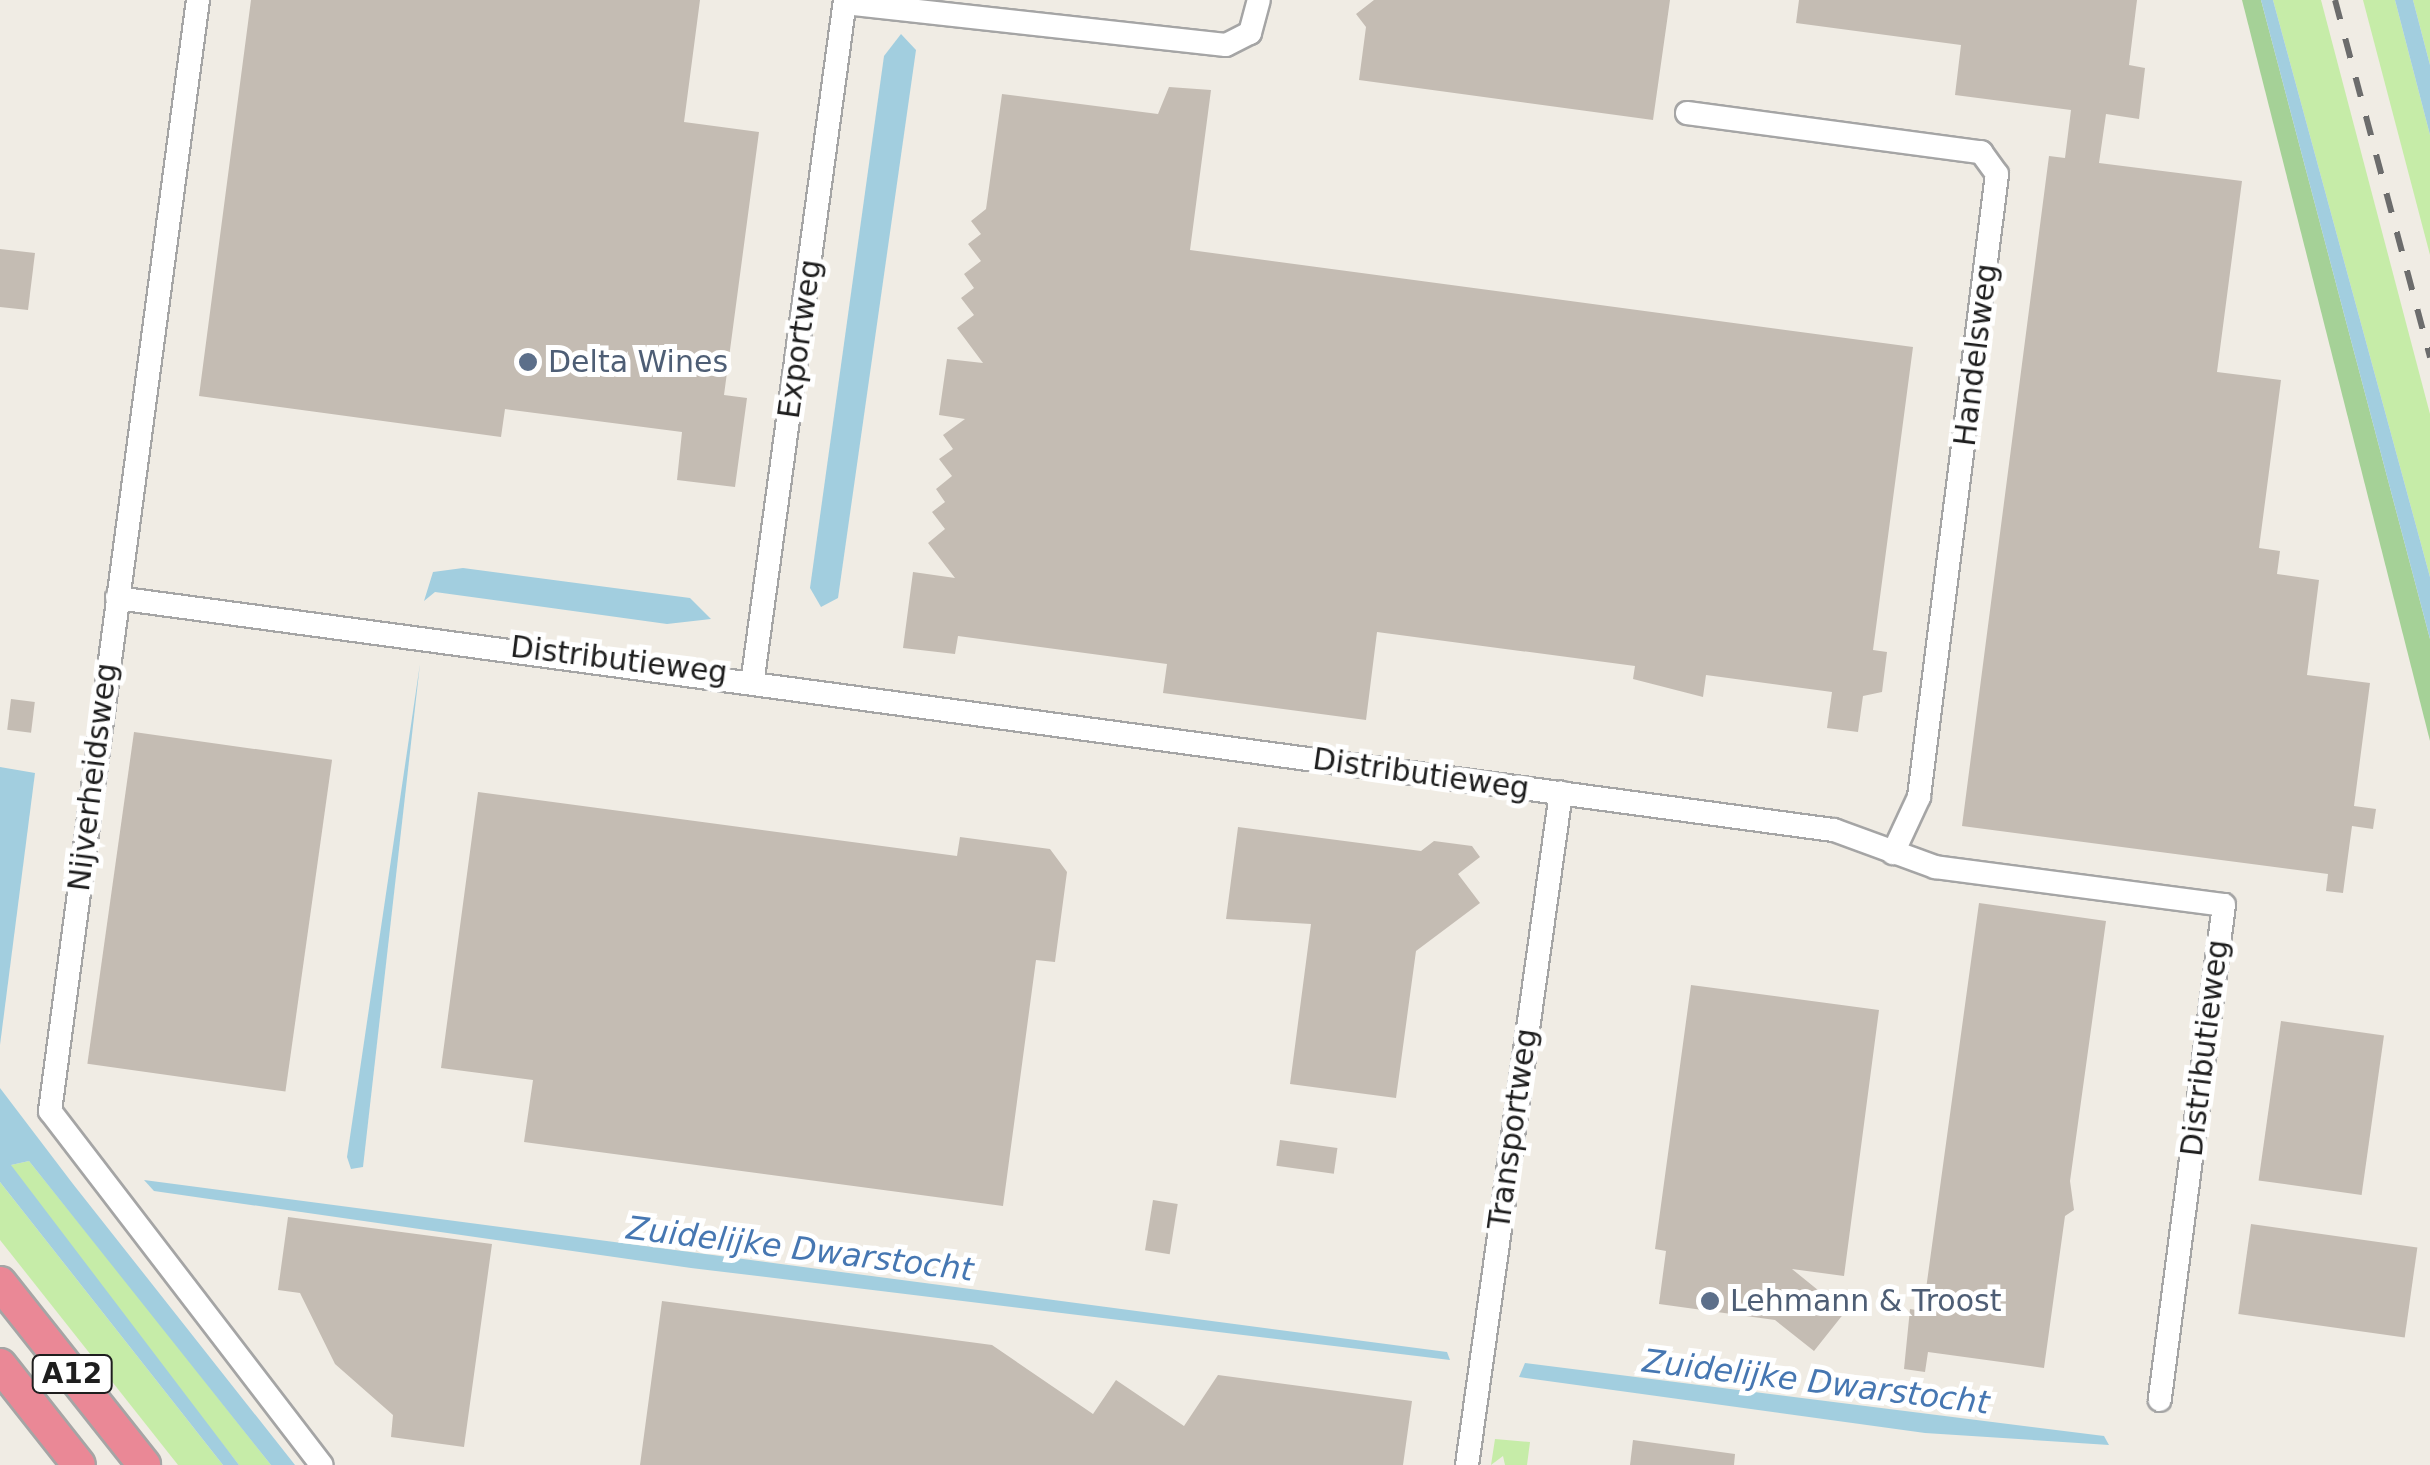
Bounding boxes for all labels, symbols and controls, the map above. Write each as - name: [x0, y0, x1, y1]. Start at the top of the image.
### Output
- street label: Exportweg: [771, 257, 829, 421]
- street label: Handelsweg: [1947, 262, 2005, 448]
- place label: Delta Wines: [548, 344, 728, 380]
- marker: Delta Wines: [517, 351, 539, 373]
- street label: Distributieweg: [509, 629, 729, 691]
- street label: Nijverheidsweg: [61, 661, 125, 893]
- street label: Distributieweg: [1310, 741, 1532, 807]
- street label: Distributieweg: [2174, 938, 2236, 1158]
- street label: Transportweg: [1481, 1026, 1545, 1232]
- water label: Zuidelijke Dwarstocht: [624, 1209, 976, 1289]
- place label: Lehmann & Troost: [1730, 1283, 2001, 1319]
- marker: Lehmann & Troost: [1699, 1290, 1721, 1312]
- water label: Zuidelijke Dwarstocht: [1640, 1342, 1992, 1422]
- road number: A12: [30, 1351, 114, 1397]

